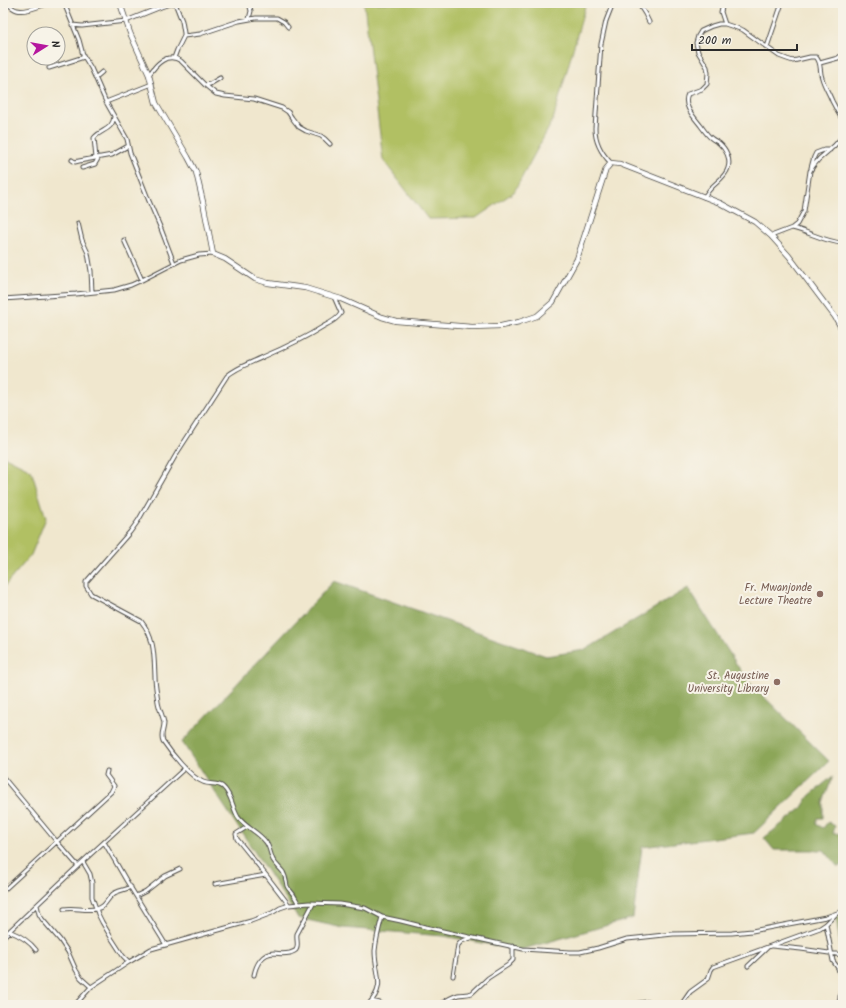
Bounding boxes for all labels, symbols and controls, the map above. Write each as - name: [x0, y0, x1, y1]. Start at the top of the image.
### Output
- north arrow: [26, 26, 66, 66]
- scale bar: [692, 26, 797, 52]
- text: 200 m: [698, 31, 732, 50]
- text: N: [45, 39, 64, 49]
- place label: Fr. Mwanjonde Lecture Theatre: [739, 579, 812, 610]
- marker: Fr. Mwanjonde Lecture Theatre: [815, 589, 825, 599]
- place label: St. Augustine University Library: [688, 667, 770, 698]
- marker: St. Augustine University Library: [772, 677, 782, 687]

